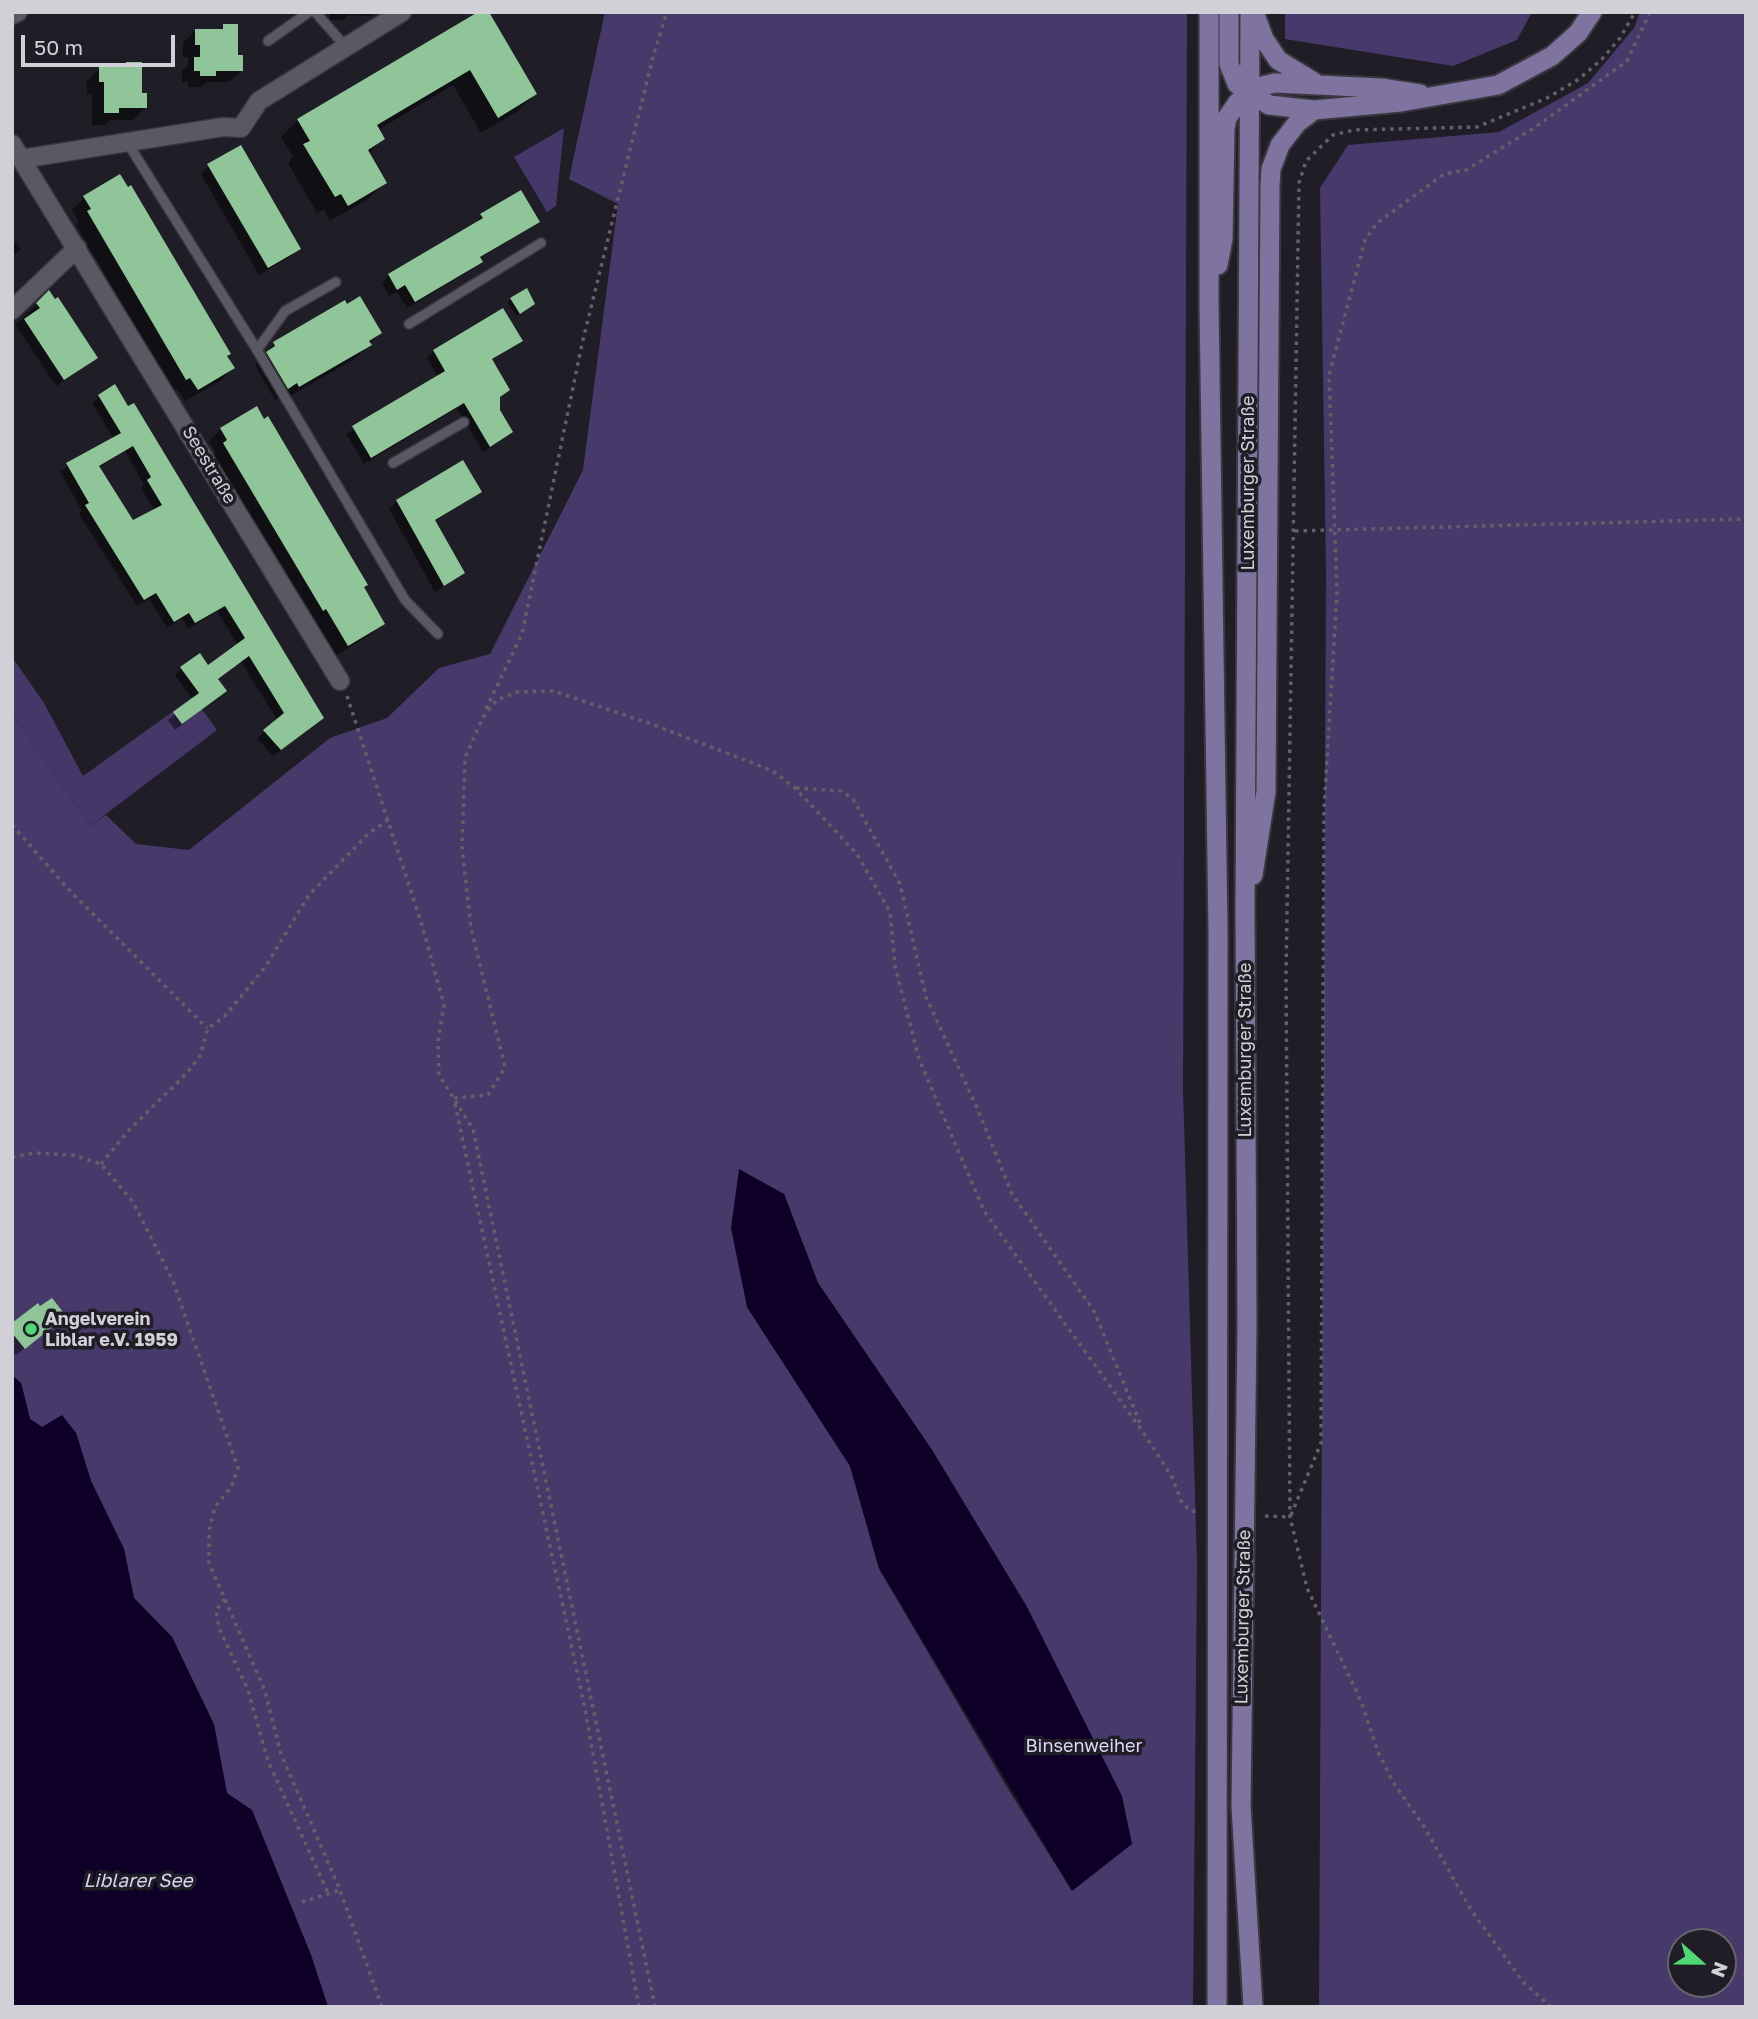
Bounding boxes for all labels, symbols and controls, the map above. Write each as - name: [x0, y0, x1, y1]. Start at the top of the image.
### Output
- scale bar: [24, 21, 178, 65]
- text: 50 m: [34, 34, 83, 60]
- street label: Luxemburger Straße: [1237, 396, 1259, 570]
- street label: Seestraße: [177, 422, 241, 508]
- street label: Luxemburger Straße: [1234, 963, 1256, 1137]
- place label: Angelverein Liblar e.V. 1959: [45, 1308, 178, 1350]
- marker: Angelverein Liblar e.V. 1959: [23, 1321, 39, 1337]
- street label: Luxemburger Straße: [1231, 1529, 1255, 1705]
- park label: Binsenweiher: [1025, 1735, 1143, 1757]
- water label: Liblarer See: [83, 1870, 193, 1892]
- north arrow: [1667, 1928, 1737, 1998]
- text: N: [1707, 1959, 1734, 1981]

